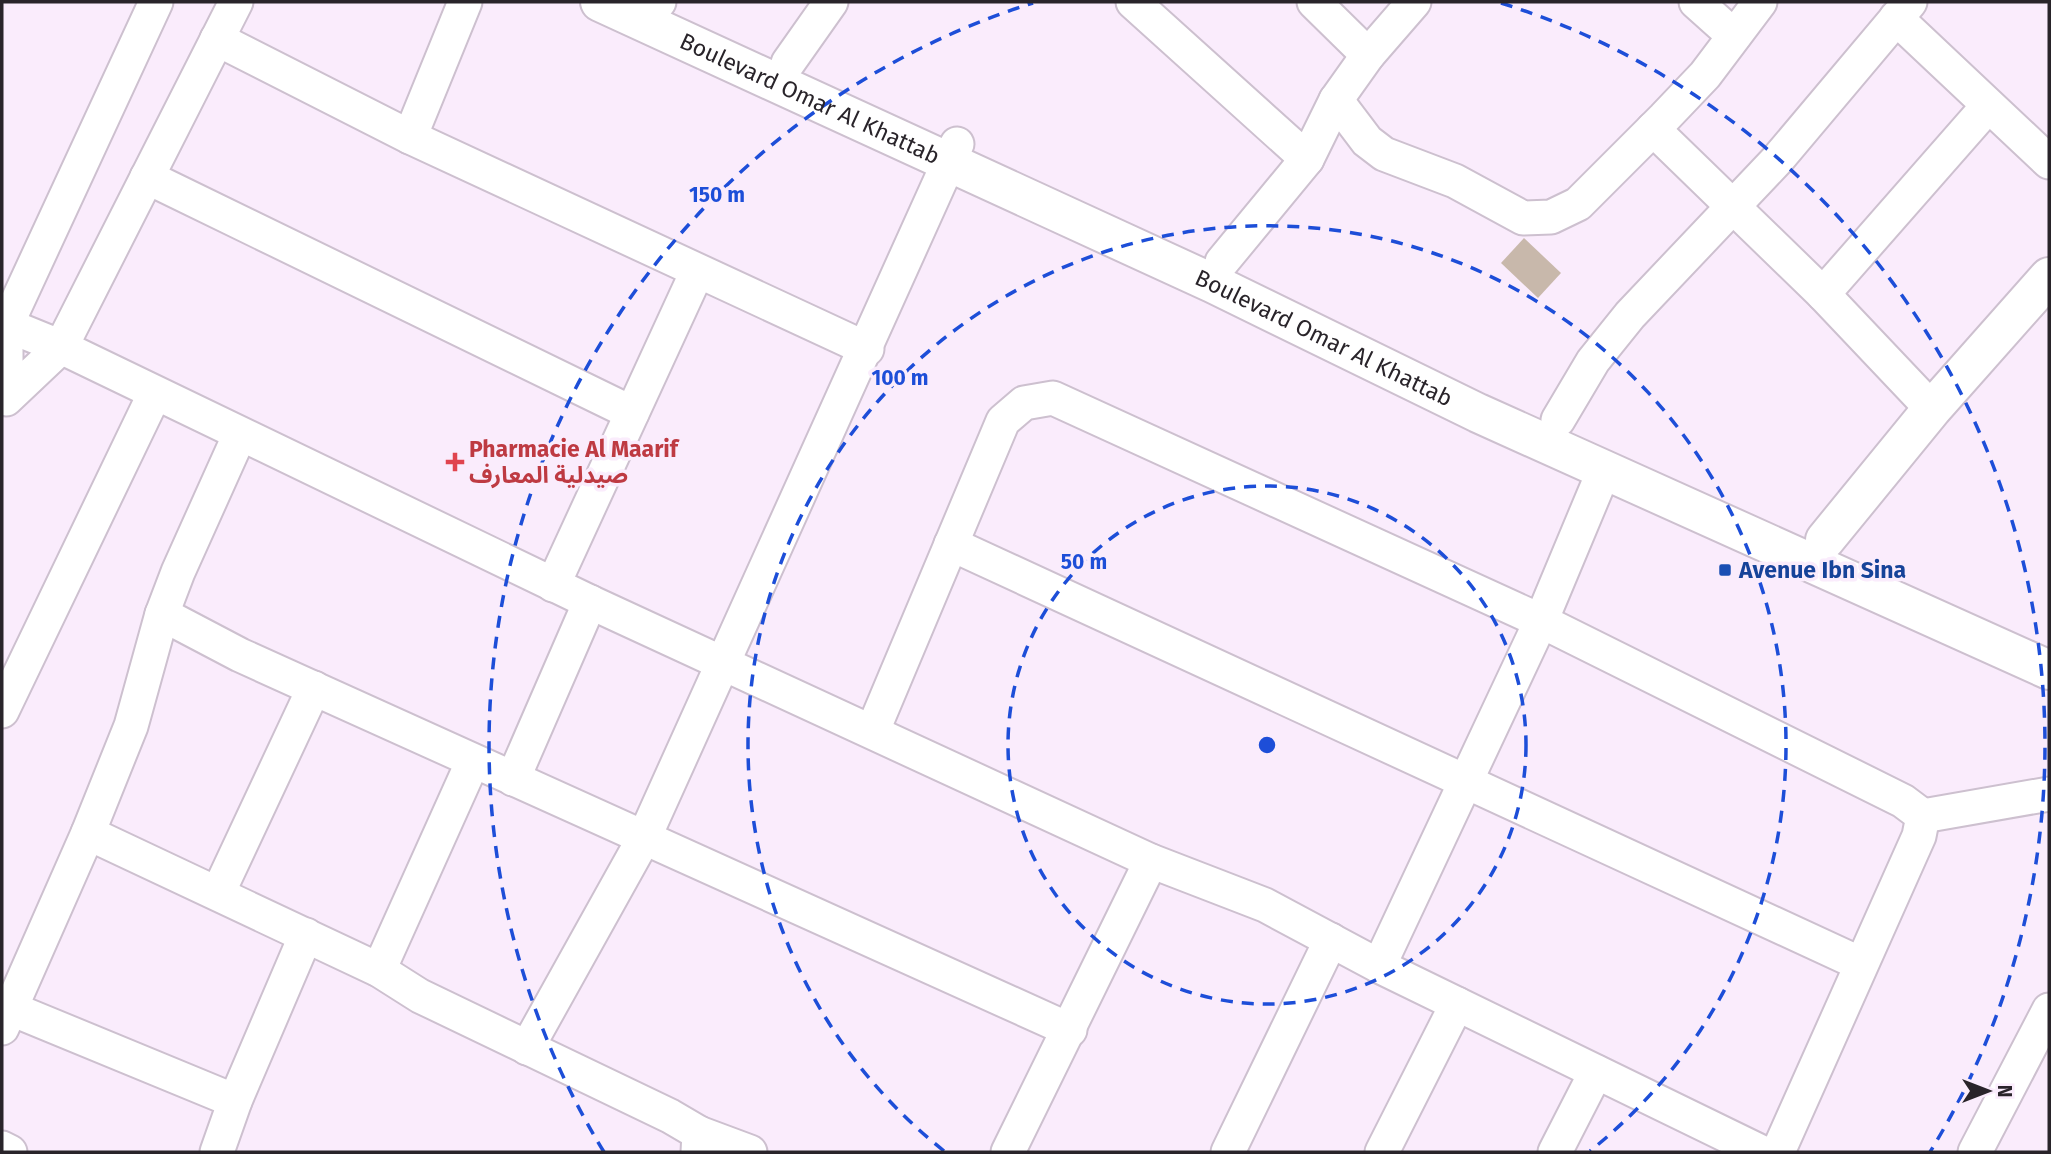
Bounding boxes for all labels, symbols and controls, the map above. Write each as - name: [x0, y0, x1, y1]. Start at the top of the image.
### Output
- street label: Boulevard Omar Al Khattab: [676, 27, 944, 170]
- text: 150 m: [689, 182, 745, 208]
- street label: Boulevard Omar Al Khattab: [1191, 263, 1457, 412]
- text: 100 m: [871, 365, 929, 391]
- place label: Pharmacie Al Maarif صيدلية المعارف: [469, 435, 680, 489]
- marker: Pharmacie Al Maarif صيدلية المعارف: [447, 454, 463, 470]
- text: 50 m: [1061, 549, 1107, 575]
- place label: Avenue Ibn Sina: [1738, 556, 1906, 584]
- marker: Avenue Ibn Sina: [1717, 562, 1733, 578]
- centre of rings: [1255, 733, 1279, 757]
- north arrow: [1953, 1056, 2023, 1126]
- text: N: [1993, 1085, 2016, 1097]

